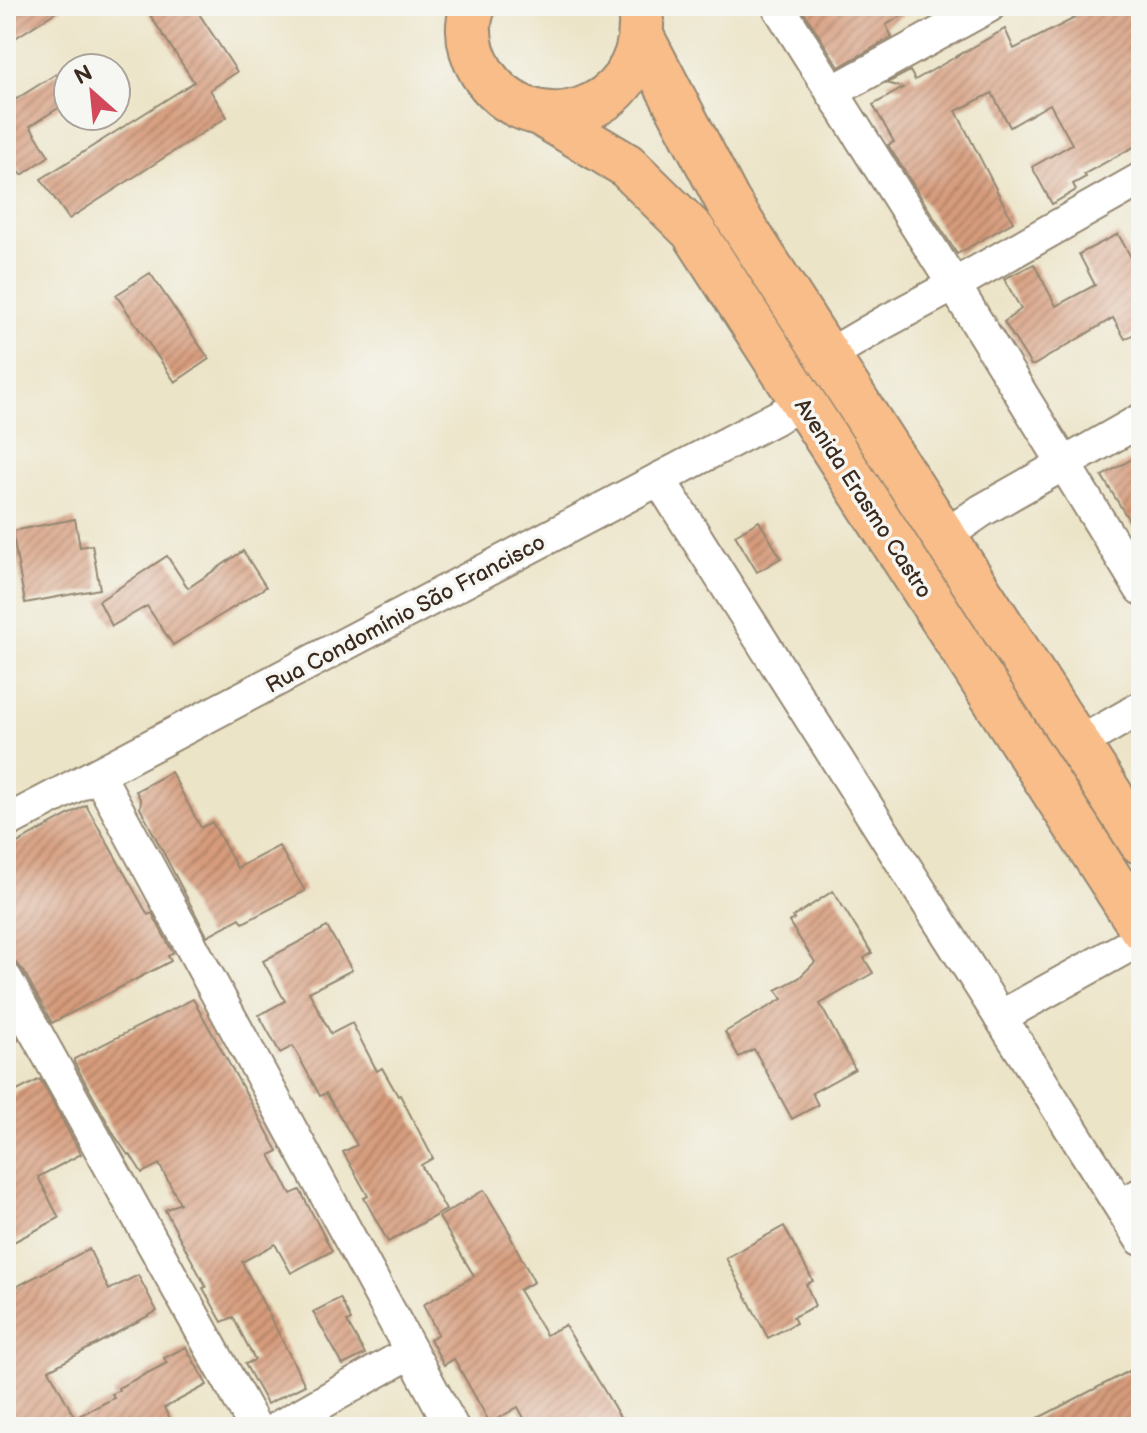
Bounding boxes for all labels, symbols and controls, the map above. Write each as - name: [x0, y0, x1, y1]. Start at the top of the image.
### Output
- north arrow: [52, 52, 132, 132]
- text: N: [70, 60, 97, 91]
- street label: Avenida Erasmo Castro: [788, 394, 937, 604]
- street label: Rua Condomínio São Francisco: [261, 529, 550, 700]

